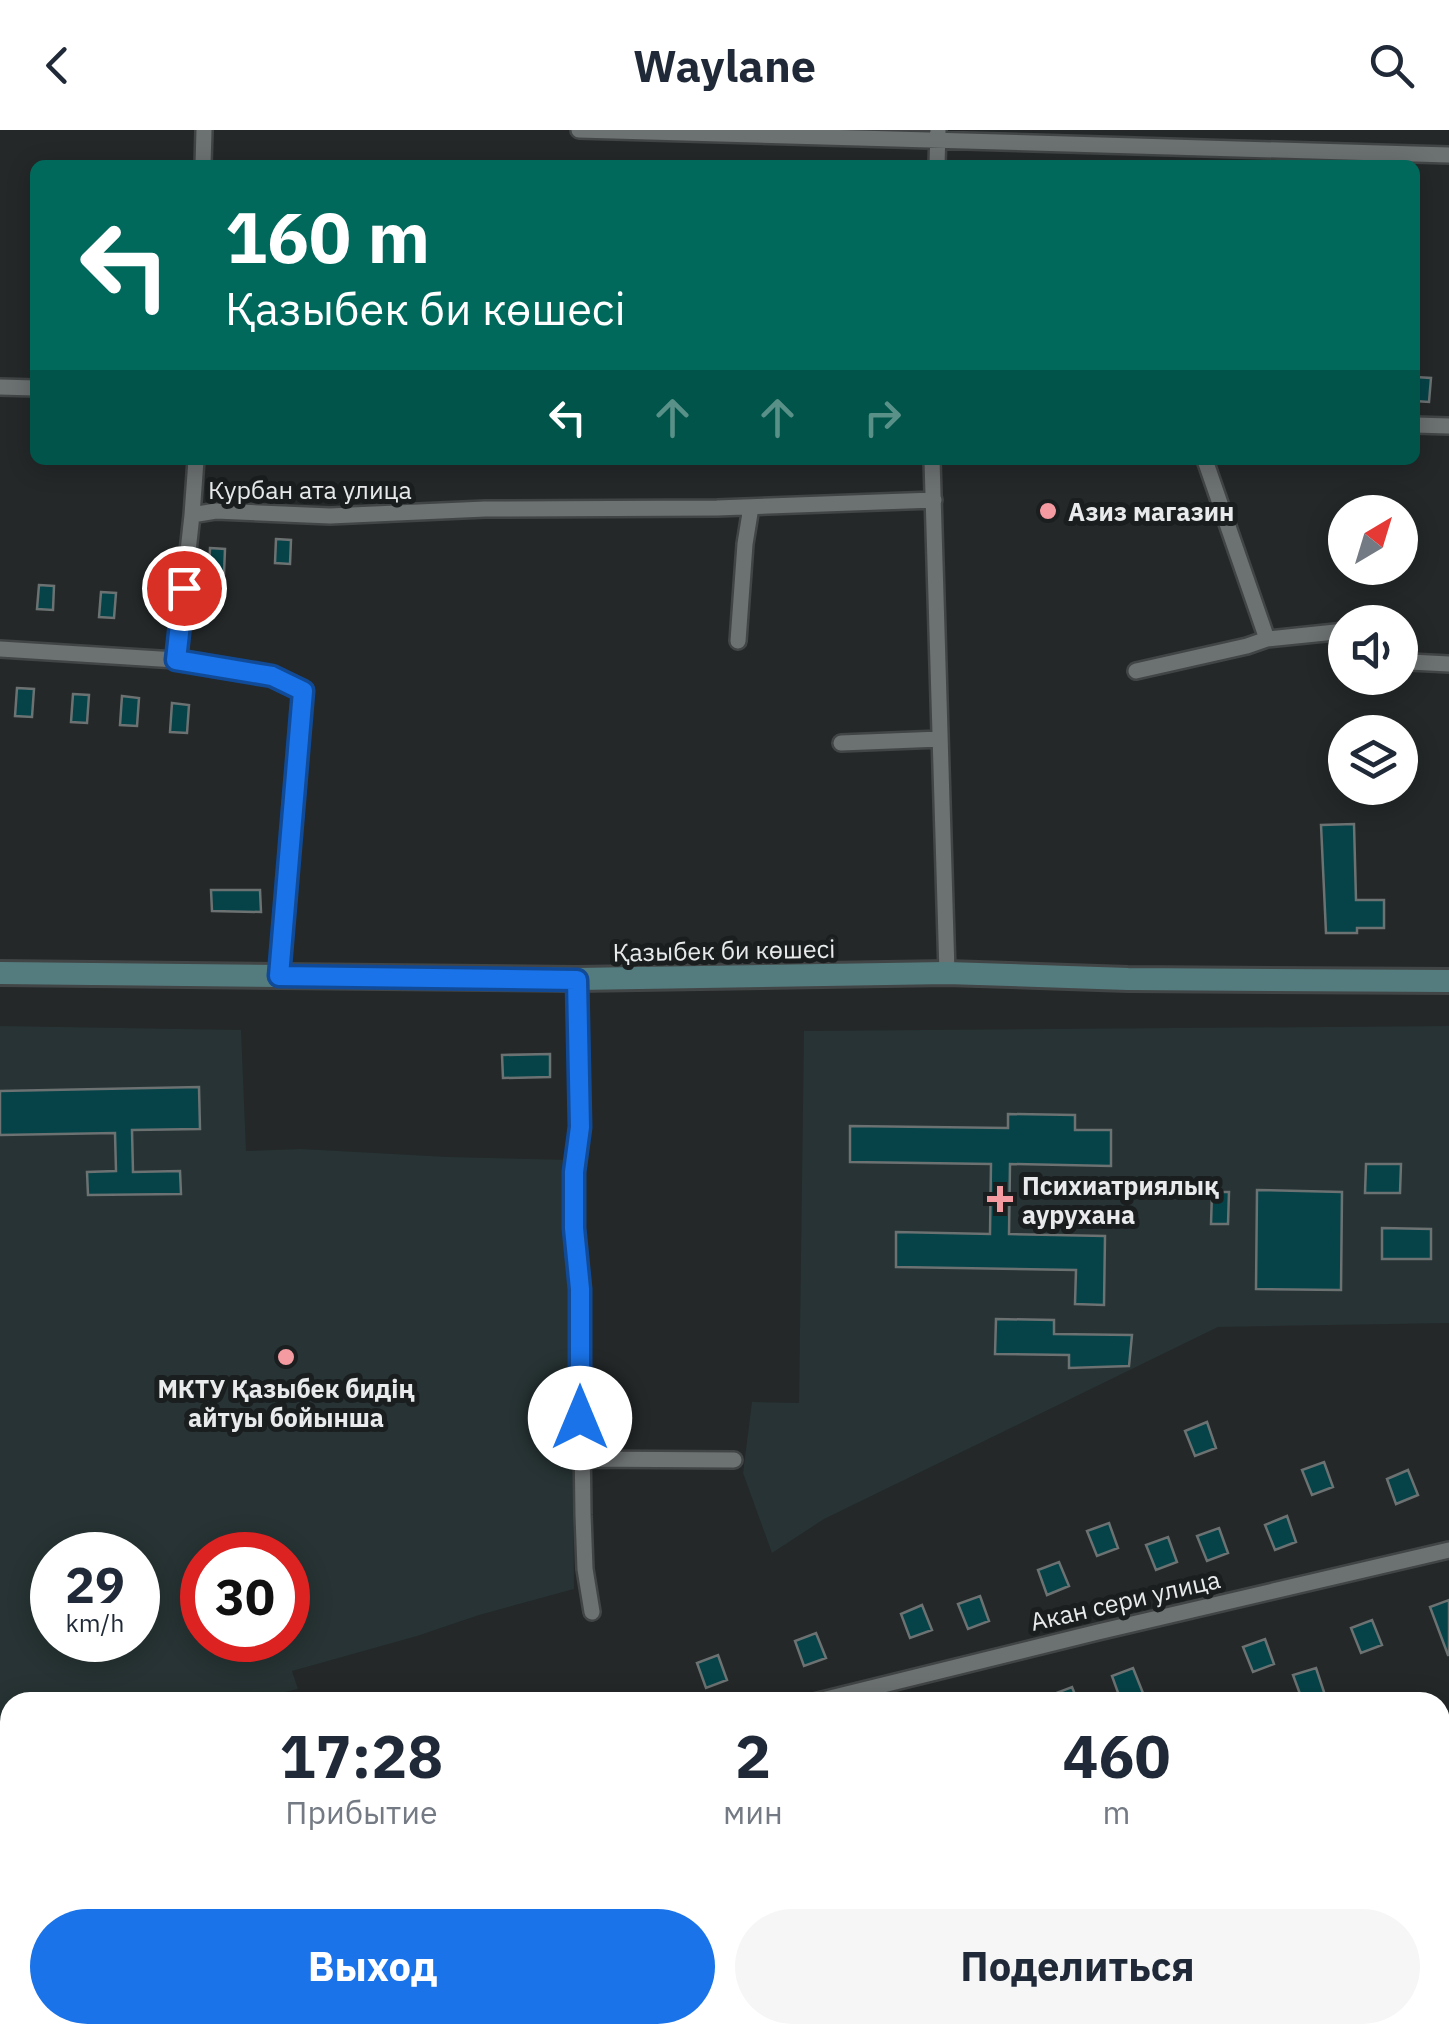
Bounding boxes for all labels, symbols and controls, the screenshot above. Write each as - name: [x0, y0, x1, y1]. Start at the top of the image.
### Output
- text: Waylane: [633, 36, 816, 94]
- icon: back: [30, 38, 85, 93]
- icon: search: [1364, 38, 1419, 93]
- text: 160 m: [225, 191, 430, 282]
- icon: left: [60, 200, 190, 330]
- text: Қазыбек би көшесі: [225, 279, 626, 337]
- icon: left: [540, 390, 595, 445]
- icon: ahead: [645, 390, 700, 445]
- icon: ahead: [750, 390, 805, 445]
- icon: right: [855, 390, 910, 445]
- street label: Курбан ата улица: [208, 473, 412, 506]
- place label: Азиз магазин: [1068, 495, 1234, 528]
- north arrow: [1328, 495, 1418, 585]
- map controls: [1328, 495, 1418, 805]
- marker: Азиз магазин: [1037, 500, 1059, 522]
- pin: [142, 546, 227, 631]
- icon: arrive: [157, 561, 212, 616]
- button: sound: [1328, 605, 1418, 695]
- button: layers: [1328, 715, 1418, 805]
- street label: Қазыбек би көшесі: [612, 932, 836, 968]
- place label: Психиатриялық аурухана: [1022, 1169, 1219, 1231]
- marker: Психиатриялық аурухана: [987, 1186, 1013, 1212]
- marker: МКТУ Қазыбек бидің айтуы бойынша: [275, 1346, 297, 1368]
- position arrow: [528, 1366, 632, 1470]
- place label: МКТУ Қазыбек бидің айтуы бойынша: [157, 1372, 415, 1434]
- speed limit sign: 30: [180, 1532, 310, 1662]
- text: 29: [65, 1552, 125, 1617]
- street label: Акан сери улица: [1027, 1562, 1223, 1638]
- text: km/h: [66, 1606, 124, 1639]
- text: 17:28: [280, 1716, 443, 1795]
- text: 2: [735, 1716, 771, 1795]
- text: 460: [1062, 1716, 1170, 1795]
- text: Прибытие: [285, 1791, 438, 1833]
- text: мин: [723, 1791, 783, 1833]
- text: m: [1102, 1791, 1130, 1833]
- button: Выход: [30, 1909, 715, 2024]
- button: Поделиться: [735, 1909, 1420, 2024]

